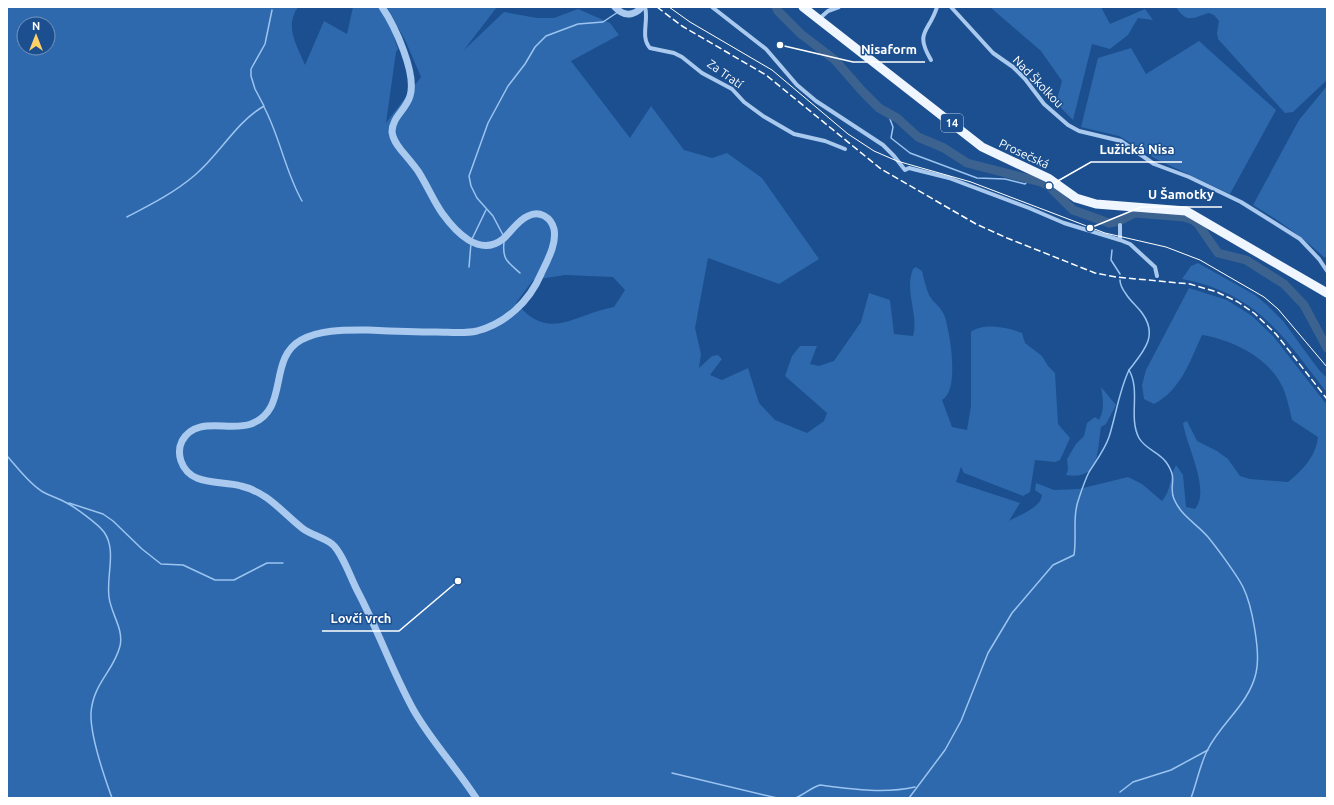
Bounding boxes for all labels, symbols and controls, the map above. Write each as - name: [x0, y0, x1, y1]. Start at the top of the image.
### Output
- north arrow: [16, 16, 56, 56]
- text: N: [32, 20, 40, 32]
- callout: Nisaform: [853, 37, 925, 62]
- text: Nisaform: [861, 42, 917, 56]
- street label: Nad Školkou: [1011, 53, 1066, 110]
- street label: Za Tratí: [705, 57, 746, 91]
- road number: 14: [941, 114, 963, 132]
- street label: Prosečská: [997, 136, 1051, 171]
- callout: Lužická Nisa: [1091, 137, 1182, 162]
- text: Lužická Nisa: [1100, 142, 1174, 156]
- callout: U Šamotky: [1141, 182, 1222, 207]
- text: U Šamotky: [1148, 186, 1214, 201]
- callout: Lovčí vrch: [322, 606, 399, 631]
- text: Lovčí vrch: [331, 611, 391, 625]

